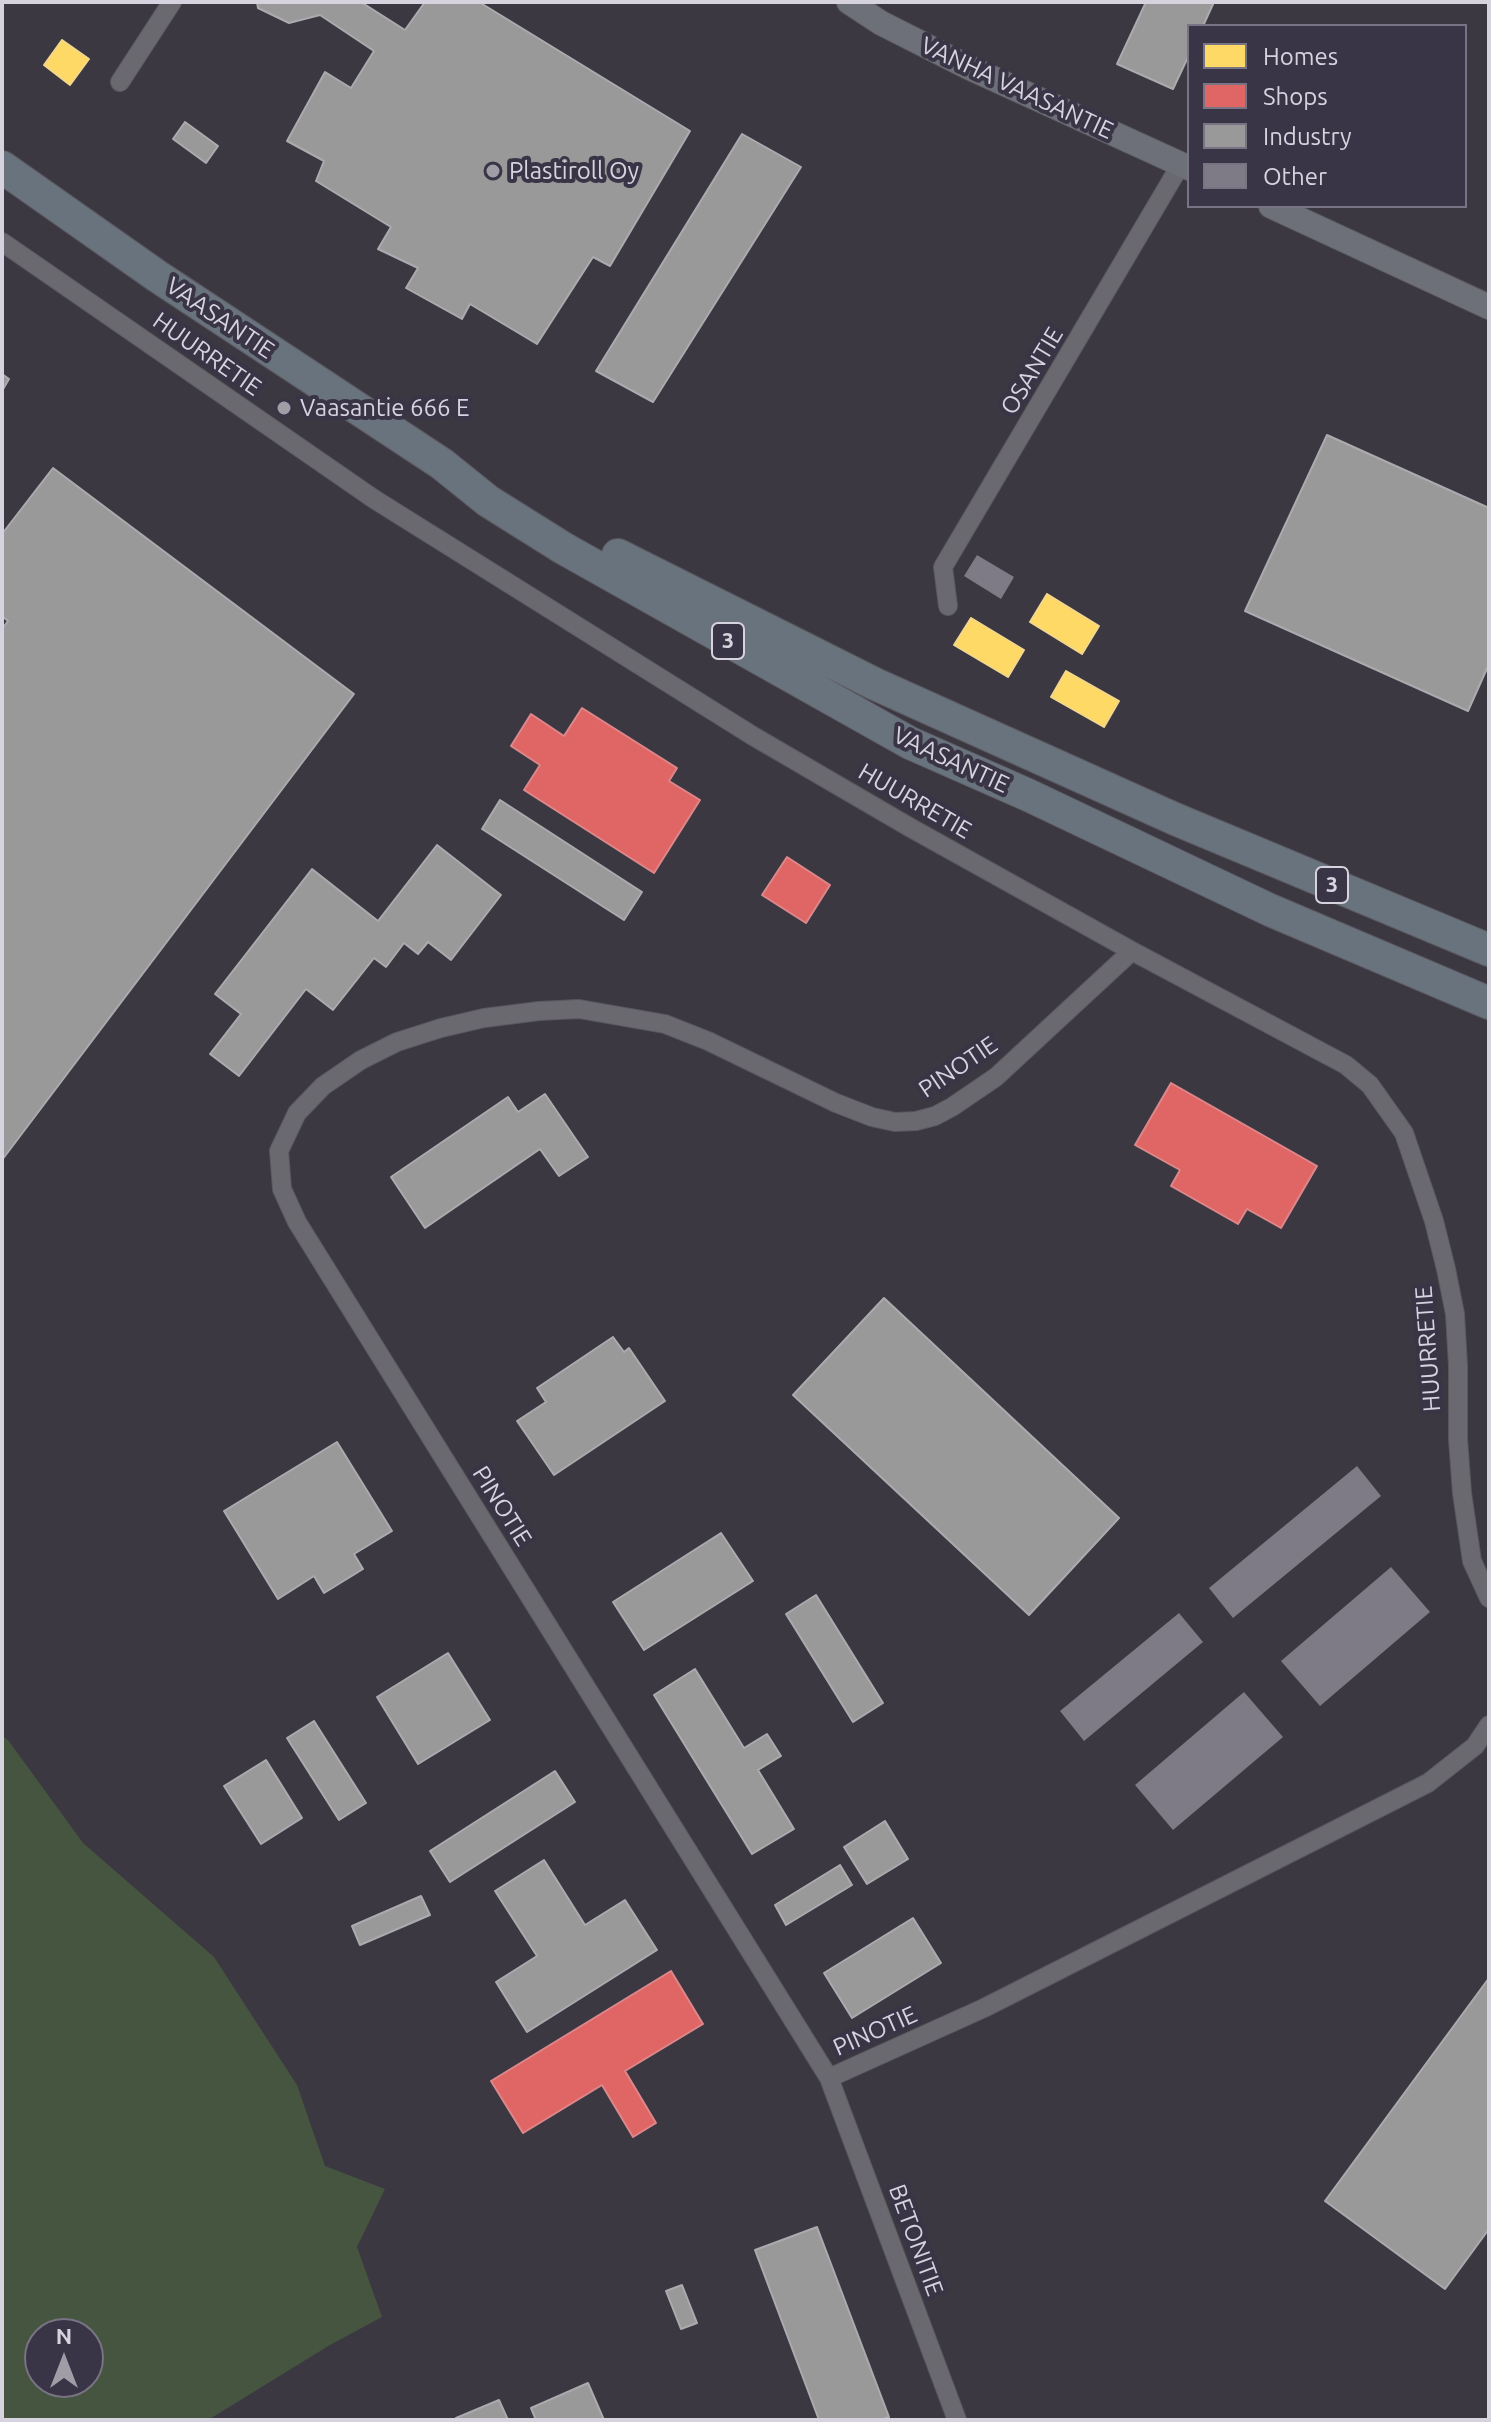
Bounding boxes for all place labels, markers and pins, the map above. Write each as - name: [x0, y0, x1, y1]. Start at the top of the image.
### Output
- place label: Plastiroll Oy: [509, 157, 639, 185]
- marker: Plastiroll Oy: [484, 162, 502, 180]
- place label: Vaasantie 666 E: [300, 394, 470, 422]
- marker: Vaasantie 666 E: [275, 399, 293, 417]

